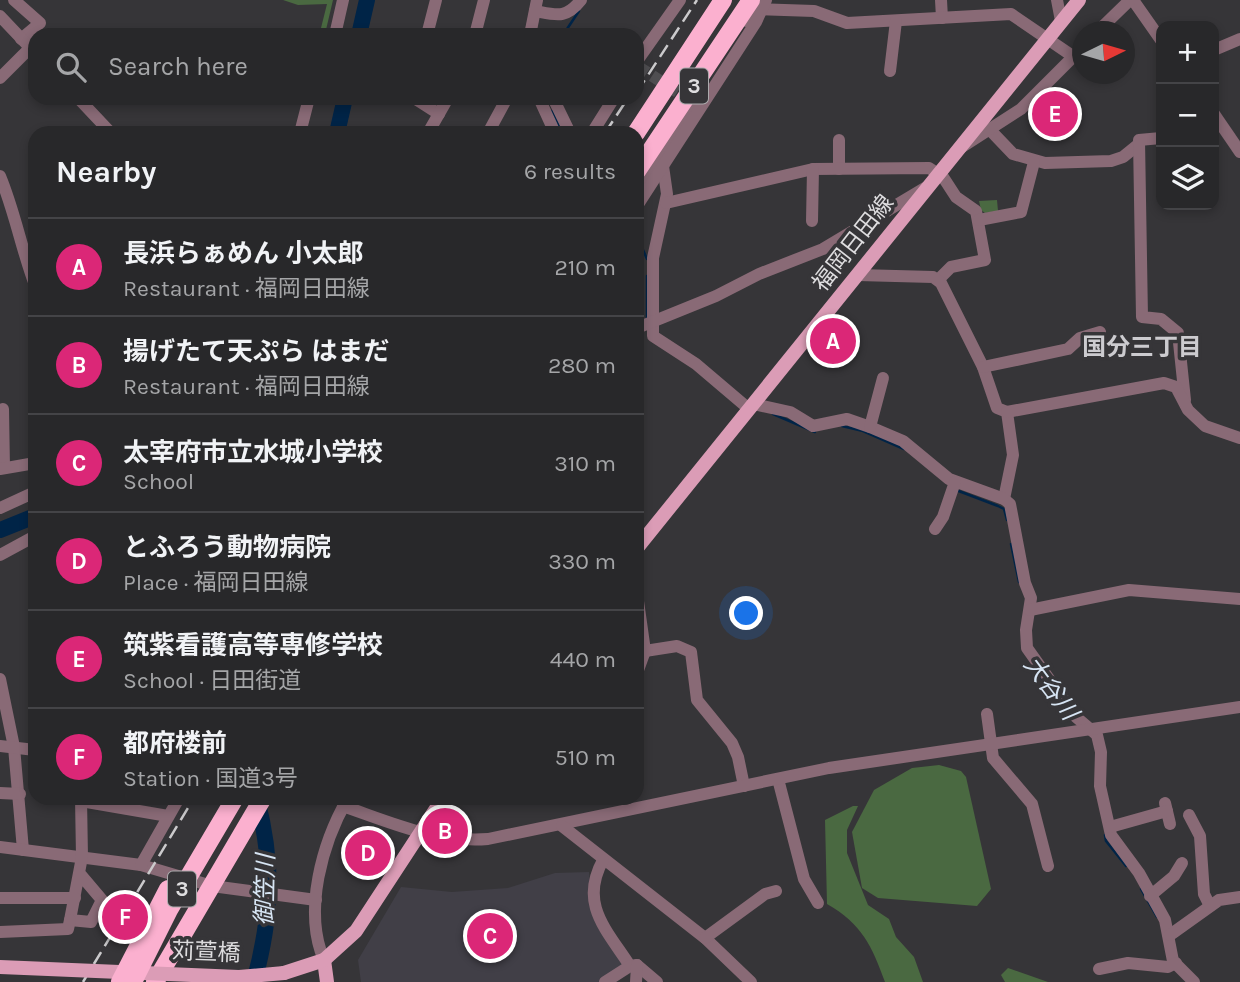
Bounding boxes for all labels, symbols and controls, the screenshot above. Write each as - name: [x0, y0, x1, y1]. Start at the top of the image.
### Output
- north arrow: [1072, 21, 1135, 84]
- map controls: [1156, 21, 1219, 210]
- button: +: [1156, 21, 1219, 84]
- search box: [28, 28, 644, 105]
- icon: search: [52, 48, 90, 86]
- text: Search here: [108, 51, 248, 82]
- road number: 3: [680, 68, 708, 104]
- button: −: [1156, 84, 1219, 147]
- pin: E: [1032, 88, 1078, 140]
- button: layers: [1156, 147, 1219, 210]
- text: Nearby: [56, 154, 156, 190]
- text: 6 results: [524, 158, 616, 185]
- street label: 福岡日田線: [807, 189, 899, 297]
- text: 長浜らぁめん 小太郎: [123, 238, 364, 269]
- text: A: [72, 254, 86, 281]
- text: 210 m: [554, 254, 616, 281]
- text: Restaurant · 福岡日田線: [123, 275, 370, 302]
- pin: A: [810, 315, 856, 367]
- district label: 国分三丁目: [1082, 333, 1202, 361]
- text: 揚げたて天ぷら はまだ: [123, 336, 390, 367]
- text: B: [72, 352, 86, 379]
- text: 280 m: [548, 352, 616, 379]
- text: Restaurant · 福岡日田線: [123, 373, 370, 400]
- text: 太宰府市立水城小学校: [123, 437, 383, 468]
- text: C: [72, 450, 86, 477]
- text: 310 m: [554, 450, 616, 477]
- text: School: [123, 468, 194, 495]
- text: とふろう動物病院: [123, 532, 331, 563]
- text: D: [71, 548, 87, 575]
- text: 330 m: [548, 548, 616, 575]
- text: Place · 福岡日田線: [123, 569, 309, 596]
- your location: [729, 596, 763, 630]
- text: 筑紫看護高等専修学校: [123, 630, 383, 661]
- text: E: [72, 646, 86, 673]
- text: 440 m: [550, 646, 616, 673]
- water label: 大谷川: [1018, 651, 1086, 728]
- text: School · 日田街道: [123, 667, 301, 694]
- text: 都府楼前: [123, 728, 227, 759]
- text: F: [73, 744, 85, 771]
- text: 510 m: [555, 744, 616, 771]
- text: Station · 国道3号: [123, 765, 298, 792]
- pin: B: [422, 805, 468, 857]
- pin: D: [345, 827, 391, 879]
- water label: 御笠川: [250, 851, 280, 926]
- road number: 3: [168, 872, 196, 906]
- pin: F: [102, 891, 148, 943]
- pin: C: [467, 910, 513, 962]
- street label: 苅萱橋: [171, 937, 241, 967]

